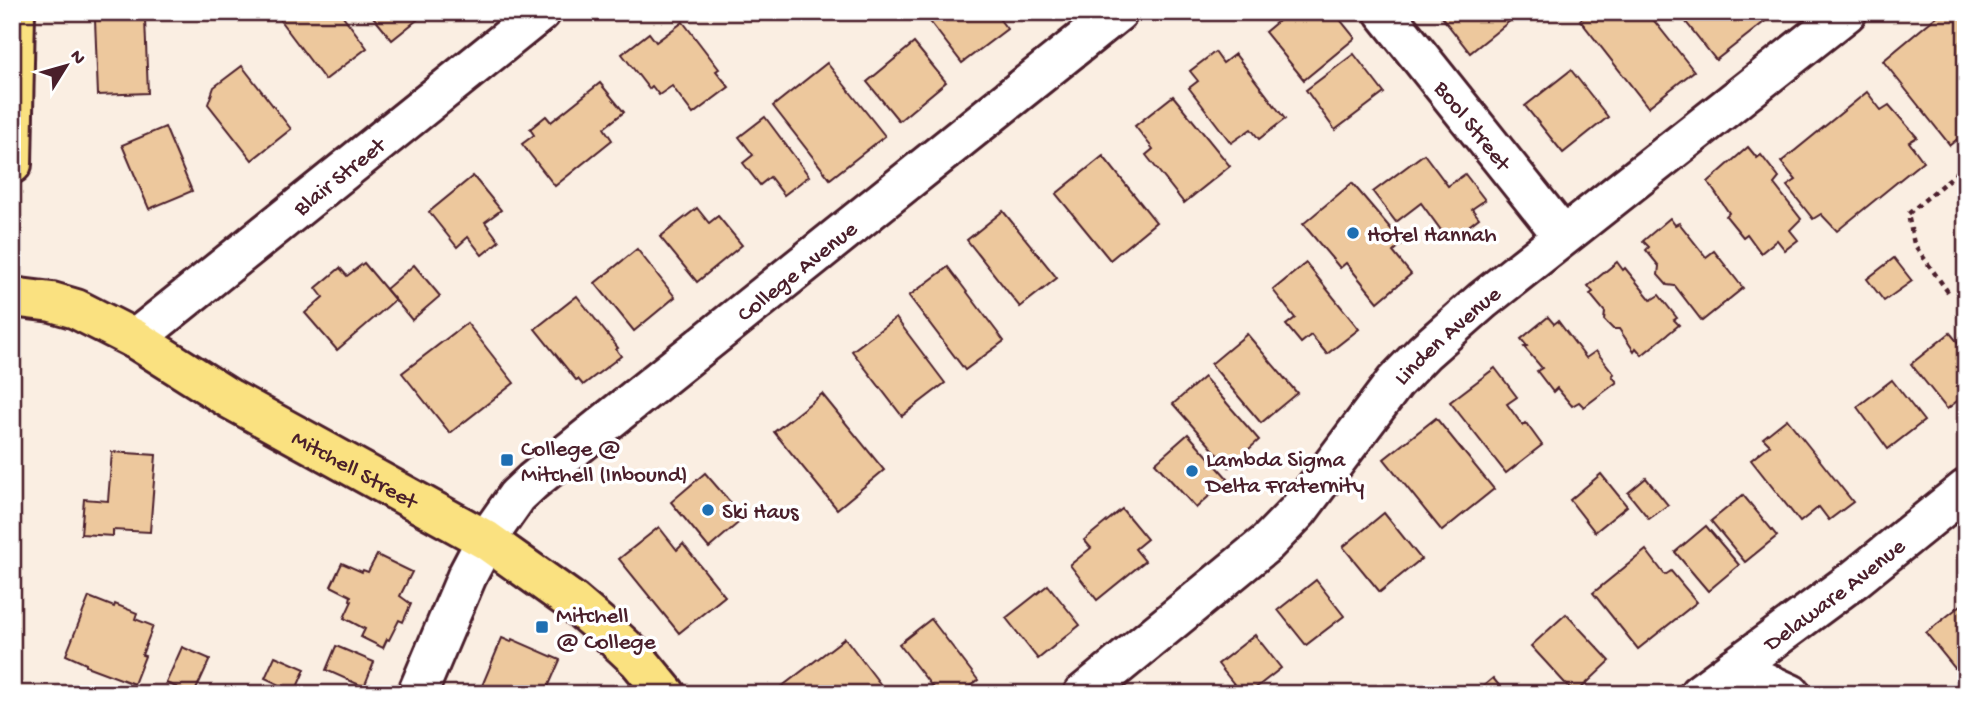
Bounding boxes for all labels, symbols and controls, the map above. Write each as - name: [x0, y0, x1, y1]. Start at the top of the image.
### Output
- north arrow: [32, 32, 102, 102]
- text: N: [64, 46, 90, 70]
- street label: Bool Street: [1426, 75, 1516, 178]
- street label: Blair Street: [289, 132, 393, 224]
- street label: College Avenue: [733, 216, 865, 329]
- place label: Hotel Hannah: [1367, 223, 1497, 250]
- marker: Hotel Hannah: [1345, 225, 1361, 241]
- street label: Linden Avenue: [1389, 281, 1508, 392]
- street label: Mitchell Street: [286, 426, 423, 517]
- place label: College @ Mitchell (Inbound): [521, 437, 688, 490]
- place label: Lambda Sigma Delta Fraternity: [1204, 448, 1364, 501]
- marker: College @ Mitchell (Inbound): [499, 452, 515, 468]
- marker: Lambda Sigma Delta Fraternity: [1184, 463, 1200, 479]
- place label: Ski Haus: [722, 500, 799, 527]
- marker: Ski Haus: [700, 502, 716, 518]
- street label: Delaware Avenue: [1758, 533, 1913, 660]
- place label: Mitchell @ College: [556, 604, 657, 657]
- marker: Mitchell @ College: [534, 619, 550, 635]

